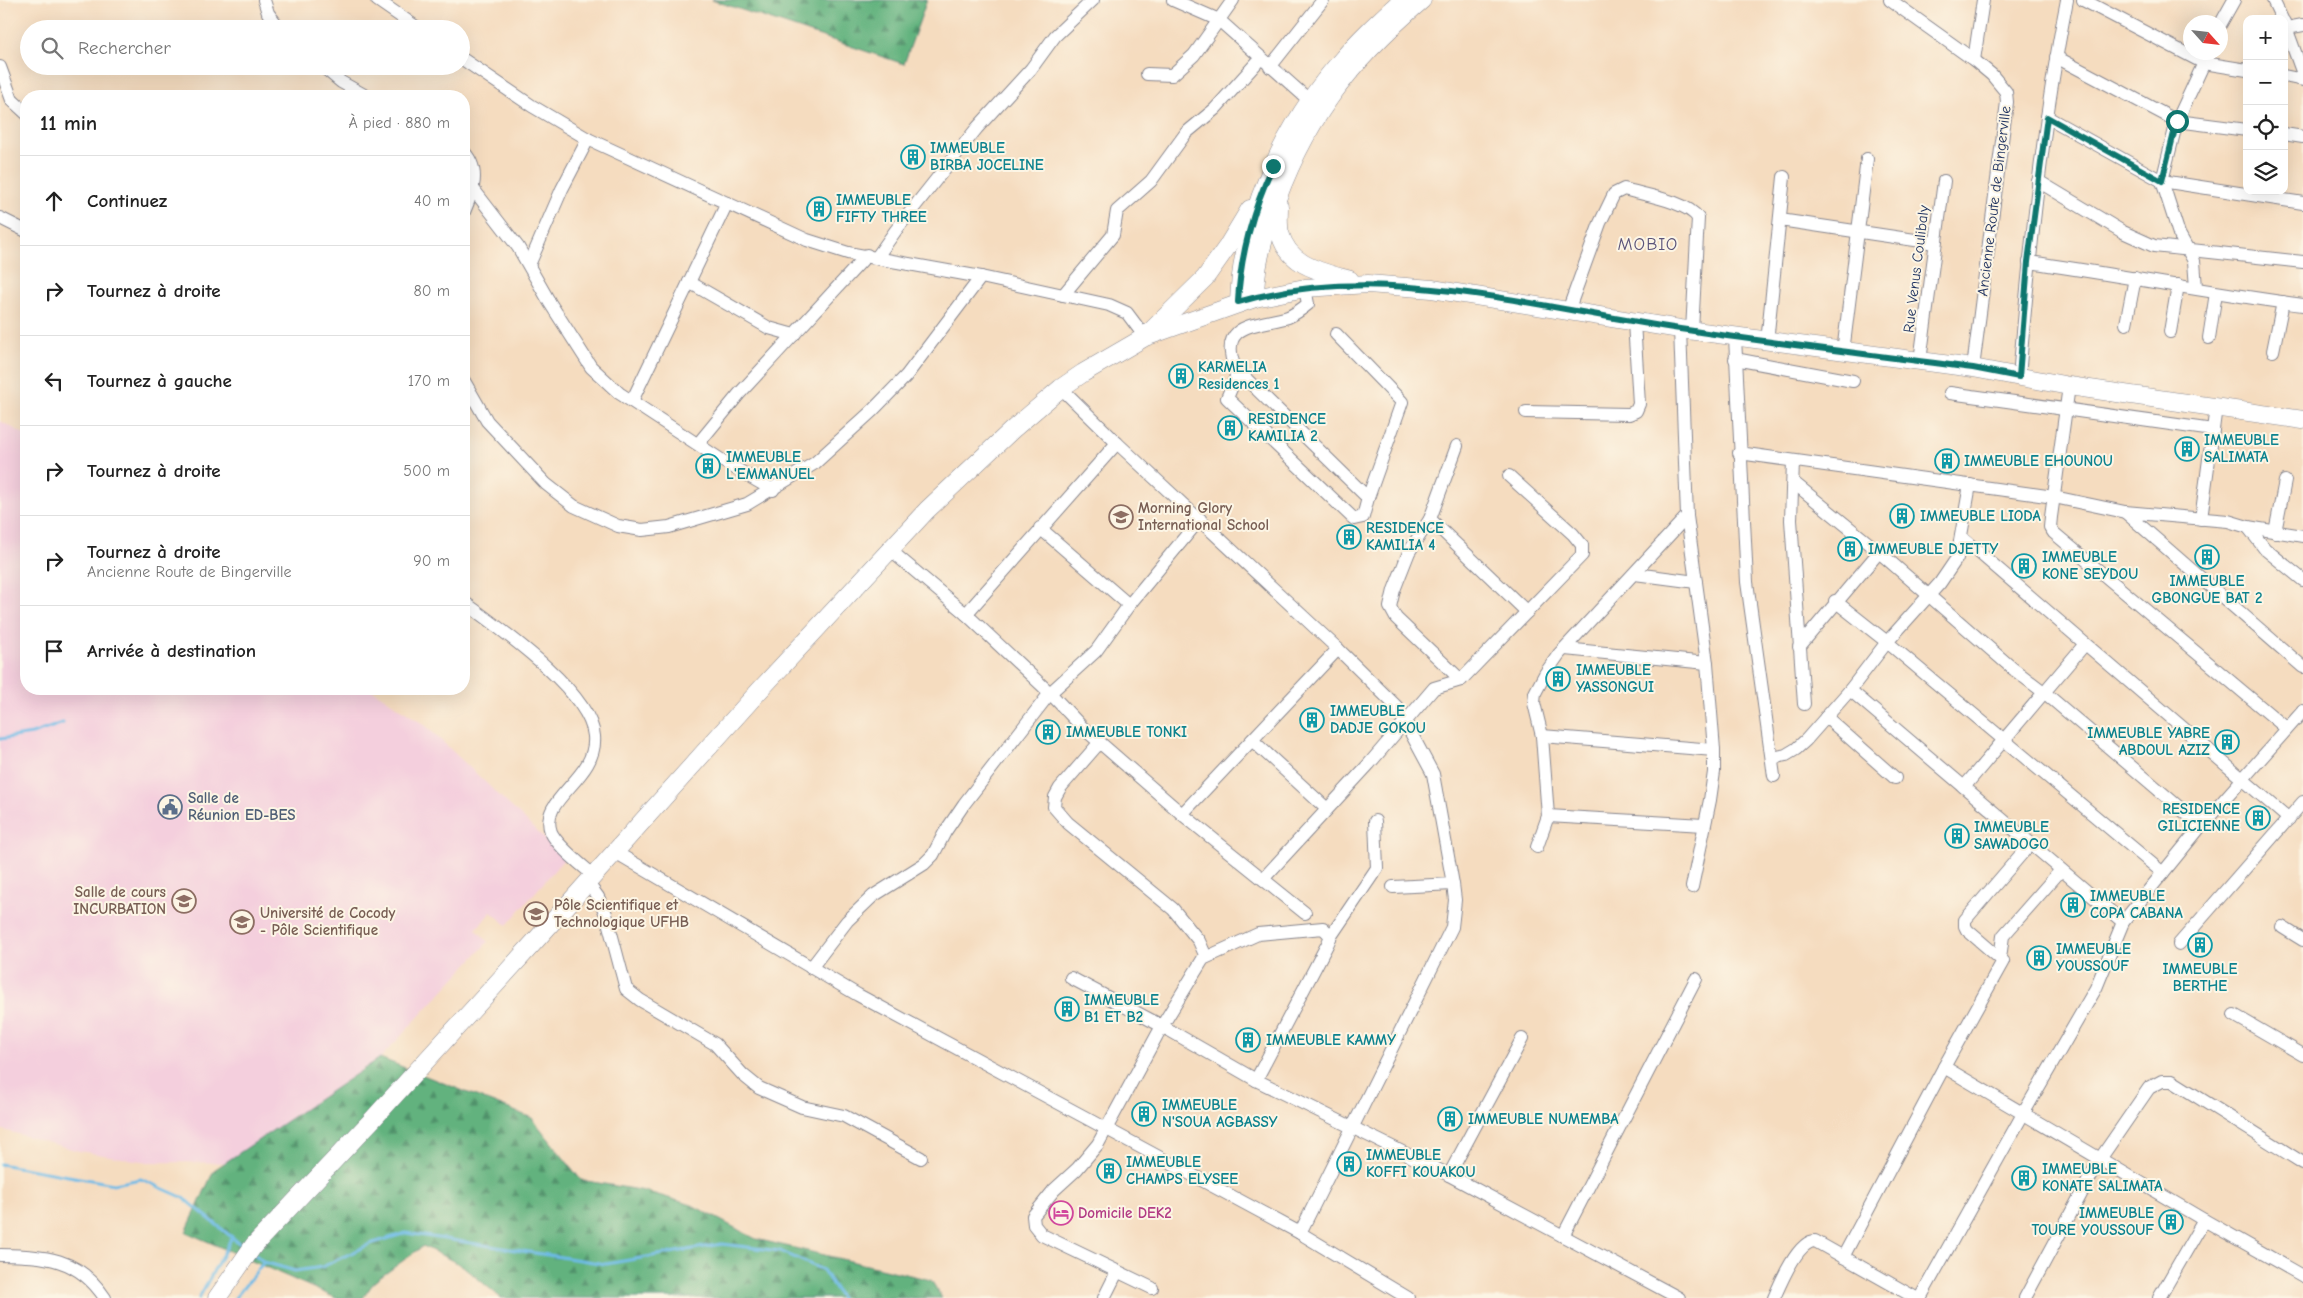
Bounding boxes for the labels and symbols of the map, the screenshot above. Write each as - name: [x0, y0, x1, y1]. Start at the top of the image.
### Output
- north arrow: [2183, 15, 2228, 60]
- street label: Ancienne Route de Bingerville: [1973, 104, 2015, 297]
- route start: [2166, 110, 2189, 133]
- place label: IMMEUBLE BIRBA JOCELINE: [930, 139, 1044, 174]
- building icon: IMMEUBLE BIRBA JOCELINE: [900, 144, 926, 170]
- route end: [1262, 155, 1285, 178]
- place label: IMMEUBLE FIFTY THREE: [836, 191, 927, 226]
- building icon: IMMEUBLE FIFTY THREE: [806, 196, 832, 222]
- street label: Rue Venus Coulibaly: [1899, 204, 1933, 334]
- district label: MOBIO: [1618, 234, 1678, 255]
- place label: KARMELIA Residences 1: [1198, 358, 1280, 393]
- building icon: KARMELIA Residences 1: [1168, 363, 1194, 389]
- place label: RESIDENCE KAMILIA 2: [1248, 410, 1326, 445]
- building icon: RESIDENCE KAMILIA 2: [1217, 415, 1243, 441]
- place label: IMMEUBLE SALIMATA: [2204, 431, 2279, 466]
- building icon: IMMEUBLE SALIMATA: [2174, 436, 2200, 462]
- place label: IMMEUBLE L'EMMANUEL: [726, 448, 815, 483]
- building icon: IMMEUBLE EHOUNOU: [1934, 448, 1960, 474]
- place label: IMMEUBLE EHOUNOU: [1964, 452, 2113, 470]
- building icon: IMMEUBLE L'EMMANUEL: [695, 453, 721, 479]
- place label: Morning Glory International School: [1138, 499, 1269, 534]
- building icon: IMMEUBLE LIODA: [1889, 503, 1915, 529]
- school or university icon: Morning Glory International School: [1108, 504, 1134, 530]
- place label: IMMEUBLE LIODA: [1920, 507, 2041, 525]
- place label: RESIDENCE KAMILIA 4: [1366, 519, 1444, 554]
- building icon: RESIDENCE KAMILIA 4: [1336, 524, 1362, 550]
- building icon: IMMEUBLE DJETTY: [1837, 536, 1863, 562]
- place label: IMMEUBLE DJETTY: [1868, 540, 1999, 558]
- building icon: IMMEUBLE GBONGUE BAT 2: [2194, 544, 2220, 570]
- place label: IMMEUBLE KONE SEYDOU: [2042, 548, 2138, 583]
- building icon: IMMEUBLE KONE SEYDOU: [2011, 553, 2037, 579]
- place label: IMMEUBLE GBONGUE BAT 2: [2152, 572, 2262, 607]
- place label: IMMEUBLE YASSONGUI: [1576, 661, 1654, 696]
- building icon: IMMEUBLE YASSONGUI: [1545, 666, 1571, 692]
- place label: IMMEUBLE DADJE GOKOU: [1330, 702, 1426, 737]
- building icon: IMMEUBLE DADJE GOKOU: [1299, 707, 1325, 733]
- building icon: IMMEUBLE TONKI: [1035, 719, 1061, 745]
- place label: IMMEUBLE TONKI: [1066, 723, 1187, 741]
- place label: IMMEUBLE YABRE ABDOUL AZIZ: [2087, 724, 2210, 759]
- building icon: IMMEUBLE YABRE ABDOUL AZIZ: [2214, 729, 2240, 755]
- place label: Salle de Réunion ED-BES: [188, 789, 296, 824]
- public building icon: Salle de Réunion ED-BES: [157, 794, 183, 820]
- place label: RESIDENCE GILICIENNE: [2157, 800, 2240, 835]
- building icon: RESIDENCE GILICIENNE: [2245, 805, 2271, 831]
- place label: IMMEUBLE SAWADOGO: [1974, 818, 2049, 853]
- building icon: IMMEUBLE SAWADOGO: [1944, 823, 1970, 849]
- place label: Salle de cours INCURBATION: [73, 883, 166, 918]
- place label: IMMEUBLE COPA CABANA: [2090, 887, 2183, 922]
- school or university icon: Salle de cours INCURBATION: [171, 888, 197, 914]
- building icon: IMMEUBLE COPA CABANA: [2060, 892, 2086, 918]
- place label: Pôle Scientifique et Technologique UFHB: [554, 896, 689, 931]
- school or university icon: Pôle Scientifique et Technologique UFHB: [523, 901, 549, 927]
- place label: Université de Cocody - Pôle Scientifique: [260, 904, 396, 939]
- school or university icon: Université de Cocody - Pôle Scientifique: [229, 909, 255, 935]
- building icon: IMMEUBLE BERTHE: [2187, 932, 2213, 958]
- place label: IMMEUBLE YOUSSOUF: [2056, 940, 2131, 975]
- building icon: IMMEUBLE YOUSSOUF: [2026, 945, 2052, 971]
- place label: IMMEUBLE BERTHE: [2163, 960, 2238, 995]
- place label: IMMEUBLE B1 ET B2: [1084, 991, 1159, 1026]
- building icon: IMMEUBLE B1 ET B2: [1054, 996, 1080, 1022]
- building icon: IMMEUBLE KAMMY: [1235, 1027, 1261, 1053]
- place label: IMMEUBLE KAMMY: [1266, 1031, 1396, 1049]
- place label: IMMEUBLE N'SOUA AGBASSY: [1162, 1096, 1278, 1131]
- building icon: IMMEUBLE N'SOUA AGBASSY: [1131, 1101, 1157, 1127]
- building icon: IMMEUBLE NUMEMBA: [1437, 1106, 1463, 1132]
- place label: IMMEUBLE NUMEMBA: [1468, 1110, 1619, 1128]
- place label: IMMEUBLE KOFFI KOUAKOU: [1366, 1146, 1475, 1181]
- building icon: IMMEUBLE KOFFI KOUAKOU: [1336, 1151, 1362, 1177]
- place label: IMMEUBLE CHAMPS ELYSEE: [1126, 1153, 1238, 1188]
- building icon: IMMEUBLE CHAMPS ELYSEE: [1096, 1158, 1122, 1184]
- place label: IMMEUBLE KONATE SALIMATA: [2042, 1160, 2163, 1195]
- building icon: IMMEUBLE KONATE SALIMATA: [2011, 1165, 2037, 1191]
- hotel icon: Domicile DEK2: [1048, 1200, 1074, 1226]
- place label: Domicile DEK2: [1078, 1204, 1172, 1222]
- place label: IMMEUBLE TOURE YOUSSOUF: [2031, 1204, 2154, 1239]
- building icon: IMMEUBLE TOURE YOUSSOUF: [2158, 1209, 2184, 1235]

